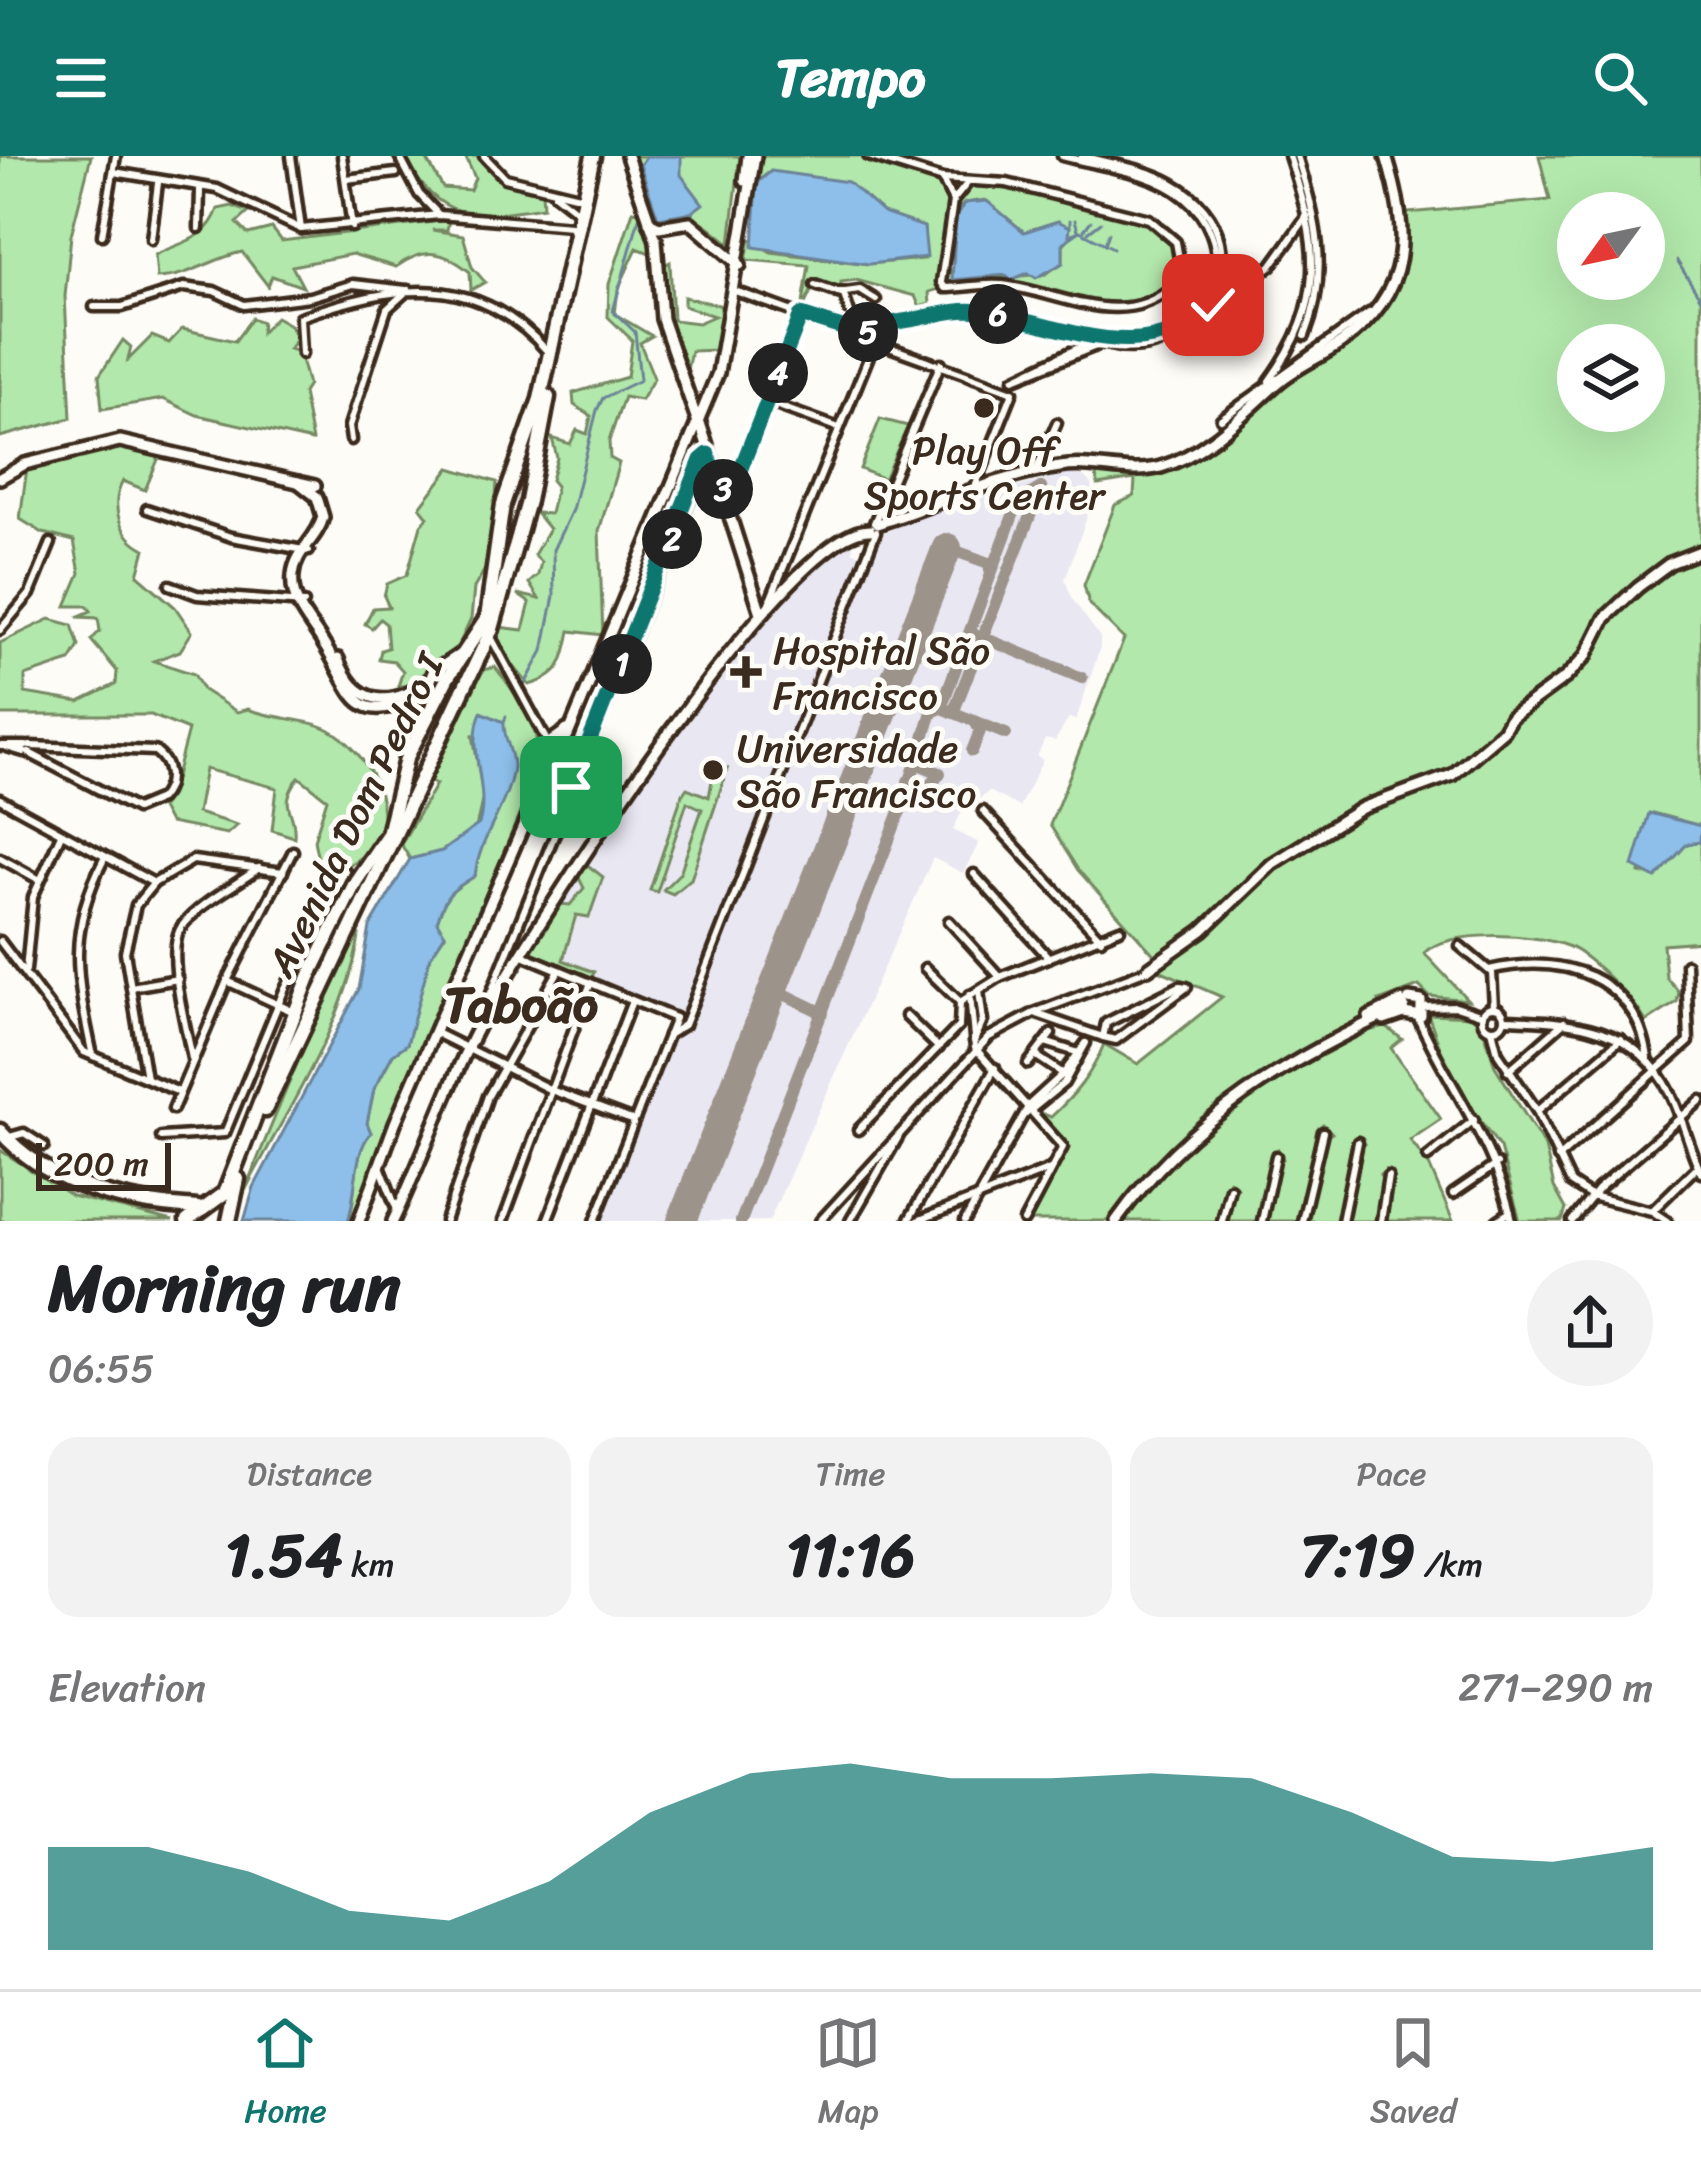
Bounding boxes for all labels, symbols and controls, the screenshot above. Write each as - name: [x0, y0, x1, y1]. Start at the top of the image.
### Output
- text: Tempo: [775, 30, 926, 126]
- icon: menu: [48, 45, 114, 111]
- icon: search: [1587, 45, 1653, 111]
- north arrow: [1557, 192, 1665, 300]
- map controls: [1557, 192, 1665, 432]
- pin: [1162, 254, 1264, 356]
- icon: check: [1180, 272, 1246, 338]
- pin: 6: [968, 284, 1028, 344]
- text: 6: [989, 285, 1007, 343]
- pin: 5: [838, 302, 898, 362]
- text: 5: [858, 303, 878, 361]
- button: layers: [1557, 324, 1665, 432]
- pin: 4: [748, 343, 808, 403]
- text: 4: [768, 344, 788, 402]
- marker: Play Off Sports Center: [971, 395, 997, 421]
- place label: Play Off Sports Center: [864, 416, 1106, 530]
- pin: 3: [693, 459, 753, 519]
- text: 3: [714, 460, 732, 518]
- pin: 2: [642, 509, 702, 569]
- text: 2: [662, 510, 682, 568]
- place label: Hospital São Francisco: [773, 616, 990, 730]
- pin: 1: [592, 634, 652, 694]
- text: 1: [615, 635, 629, 693]
- street label: Avenida Dom Pedro I: [246, 639, 465, 990]
- marker: Hospital São Francisco: [730, 656, 762, 688]
- place label: Universidade São Francisco: [737, 714, 976, 828]
- pin: [520, 736, 622, 838]
- icon: arrive: [538, 754, 604, 820]
- marker: Universidade São Francisco: [700, 757, 726, 783]
- district label: Taboão: [444, 960, 598, 1050]
- text: 200 m: [54, 1135, 149, 1193]
- scale bar: [36, 1137, 171, 1190]
- text: Morning run: [48, 1230, 401, 1347]
- button: share: [1527, 1260, 1653, 1386]
- text: 06:55: [48, 1334, 154, 1403]
- text: Distance: [247, 1445, 372, 1503]
- text: Time: [816, 1445, 885, 1503]
- text: Pace: [1356, 1445, 1427, 1503]
- text: 1.54: [225, 1503, 343, 1609]
- text: 11:16: [786, 1503, 915, 1609]
- text: 7:19: [1300, 1503, 1415, 1609]
- text: km: [343, 1536, 394, 1594]
- text: /km: [1415, 1536, 1483, 1594]
- text: Elevation: [48, 1653, 206, 1722]
- text: 271–290 m: [1458, 1653, 1653, 1722]
- tab: Home: [244, 2010, 327, 2140]
- tab: Map: [815, 2010, 881, 2140]
- tab: Saved: [1370, 2010, 1457, 2140]

